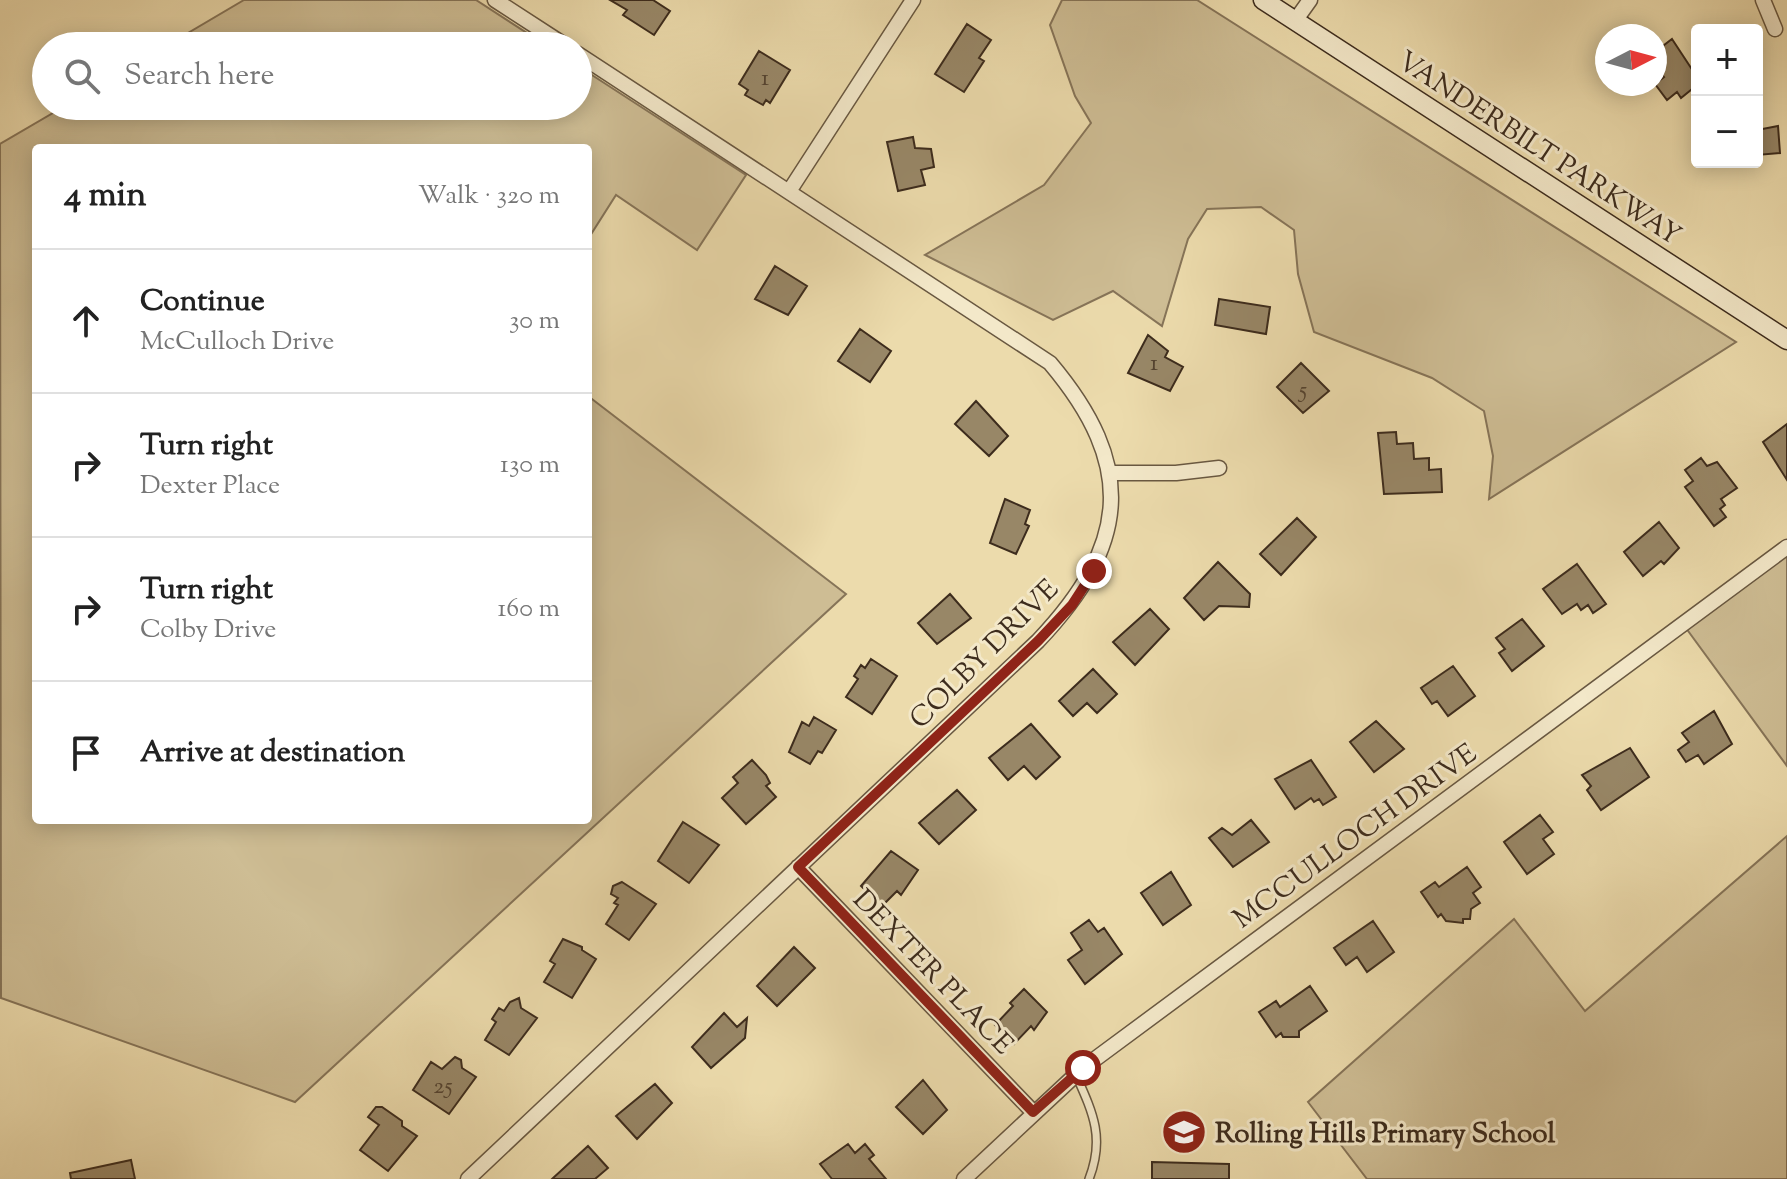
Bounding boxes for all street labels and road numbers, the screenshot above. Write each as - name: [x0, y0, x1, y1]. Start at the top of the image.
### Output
- street label: VANDERBILT PARKWAY: [1389, 43, 1688, 257]
- street label: COLBY DRIVE: [901, 571, 1069, 739]
- street label: MCCULLOCH DRIVE: [1226, 735, 1486, 940]
- street label: DEXTER PLACE: [842, 881, 1021, 1065]

